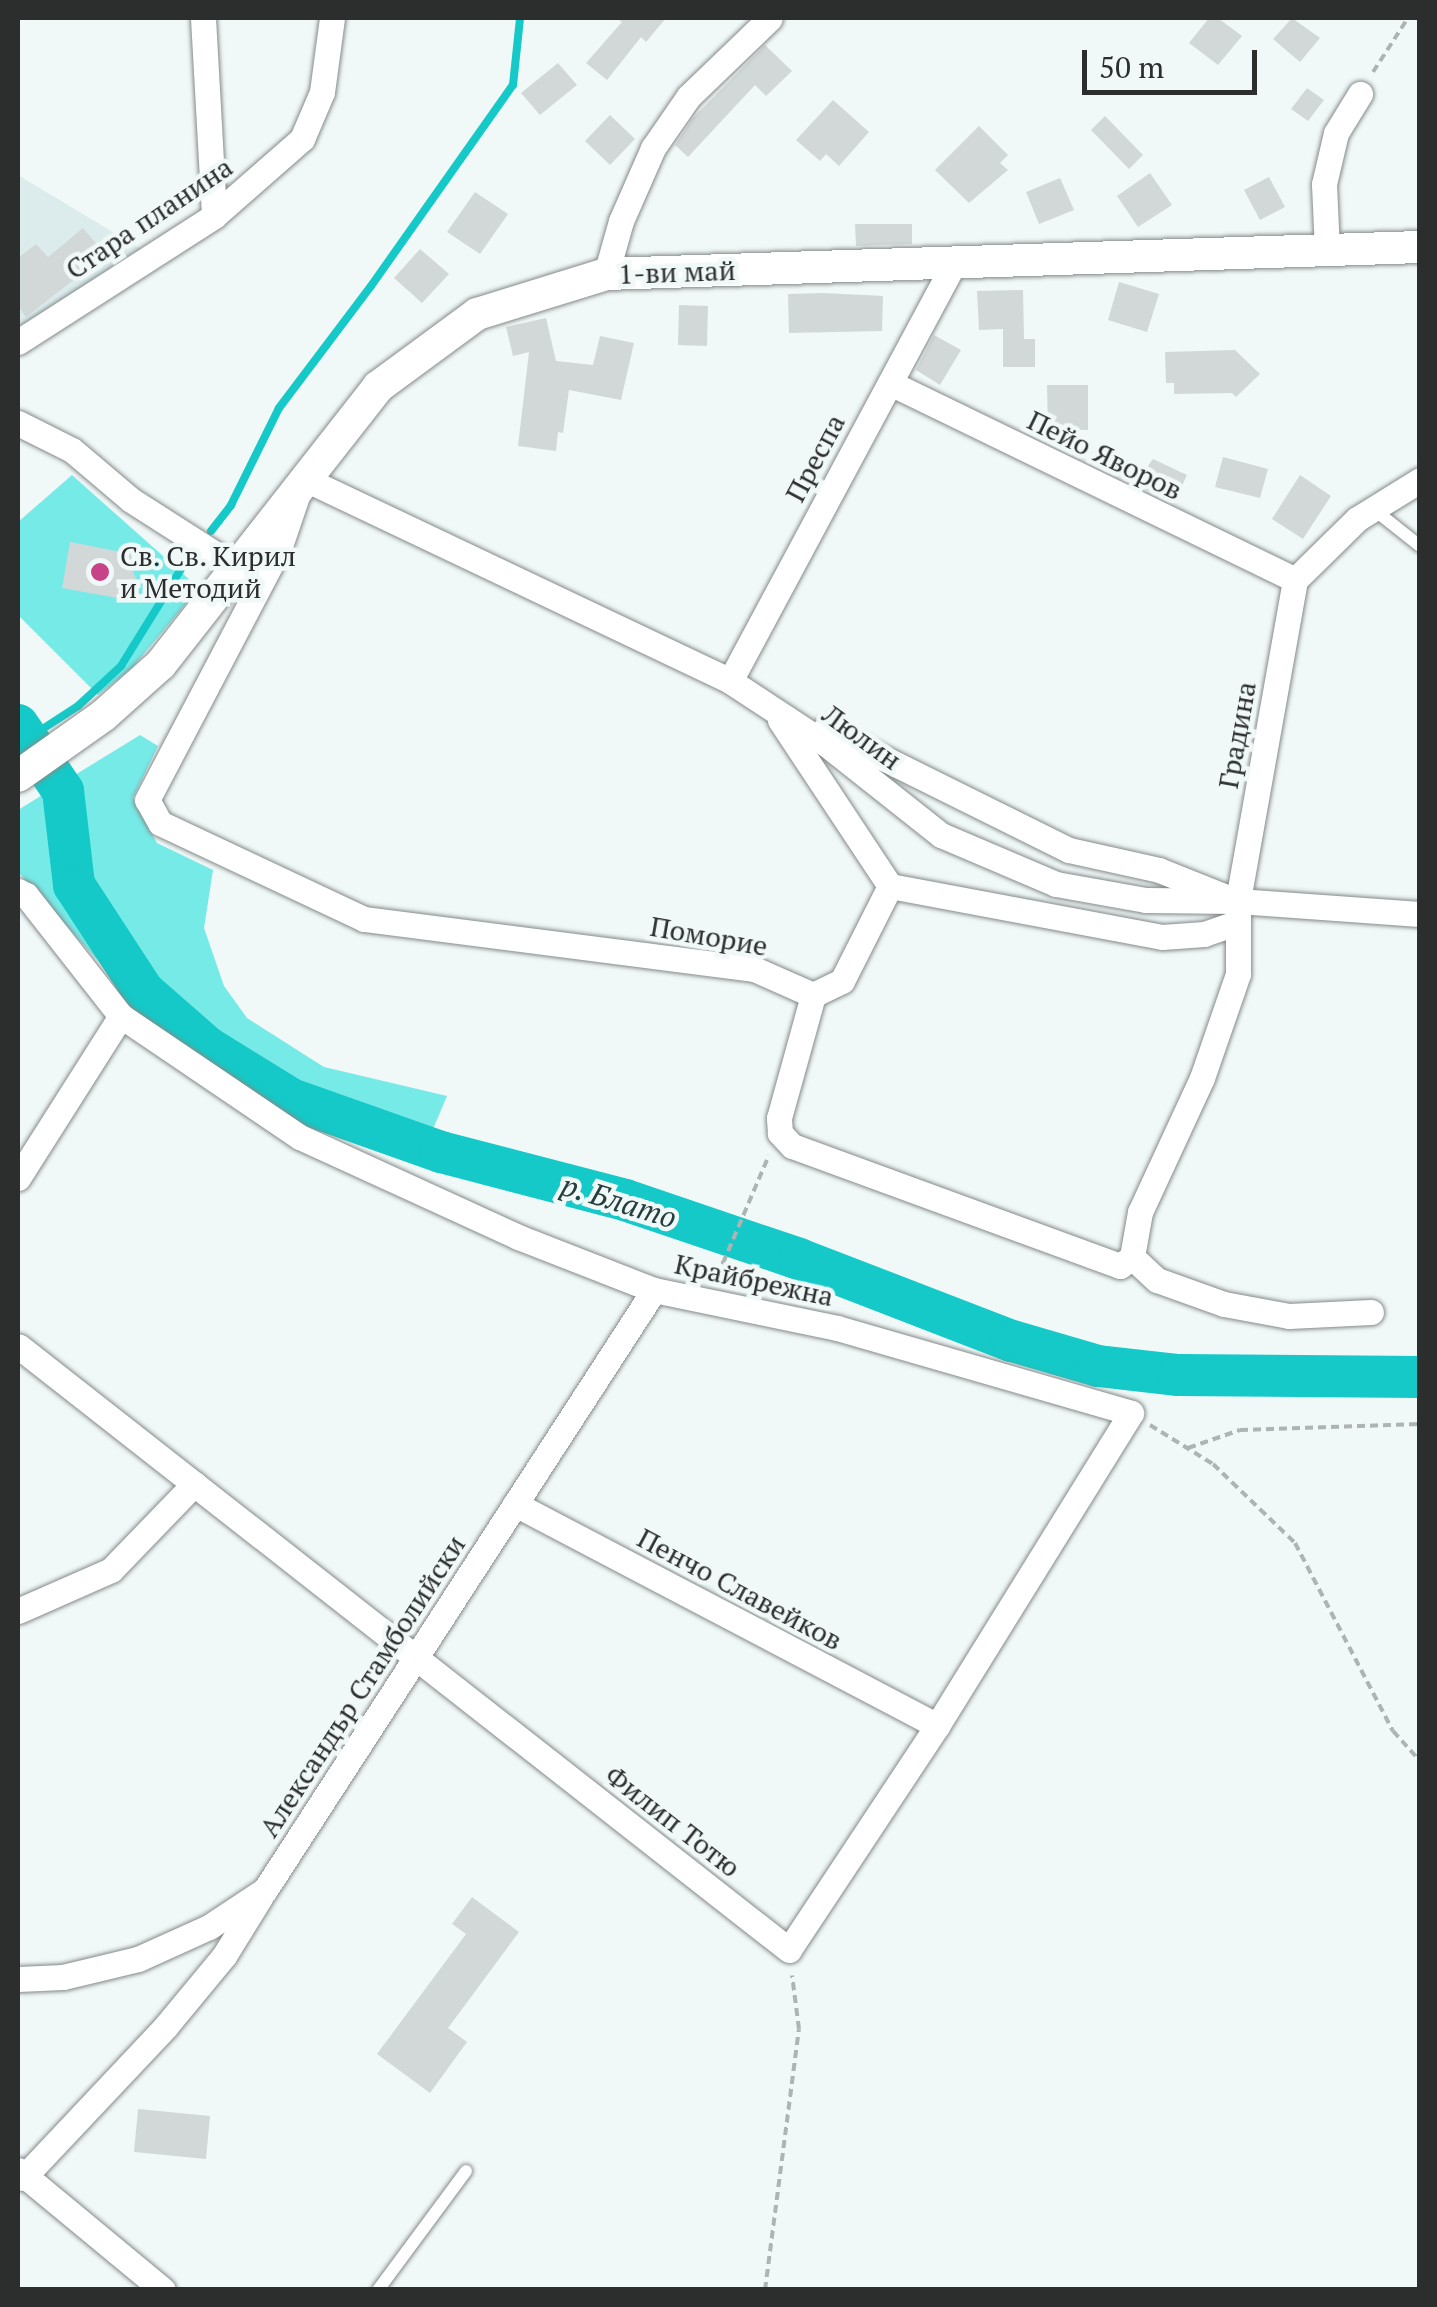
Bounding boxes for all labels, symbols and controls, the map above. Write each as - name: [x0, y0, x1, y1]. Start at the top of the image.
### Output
- scale bar: [1087, 30, 1262, 92]
- text: 50 m: [1099, 47, 1164, 87]
- street label: Стара планина: [59, 150, 239, 286]
- street label: 1-ви май: [618, 253, 736, 291]
- street label: Пейо Яворов: [1022, 403, 1188, 507]
- street label: Преспа: [778, 408, 852, 508]
- place label: Св. Св. Кирил и Методий: [120, 539, 298, 605]
- marker: Св. Св. Кирил и Методий: [89, 561, 111, 583]
- street label: Градина: [1211, 679, 1263, 791]
- street label: Люлин: [816, 697, 908, 777]
- street label: Поморие: [648, 909, 770, 963]
- water label: р. Блато: [556, 1166, 682, 1236]
- street label: Крайбрежна: [672, 1247, 836, 1313]
- street label: Пенчо Славейков: [632, 1521, 848, 1657]
- street label: Александър Стамболийски: [252, 1529, 472, 1843]
- street label: Филип Тотю: [599, 1758, 747, 1884]

